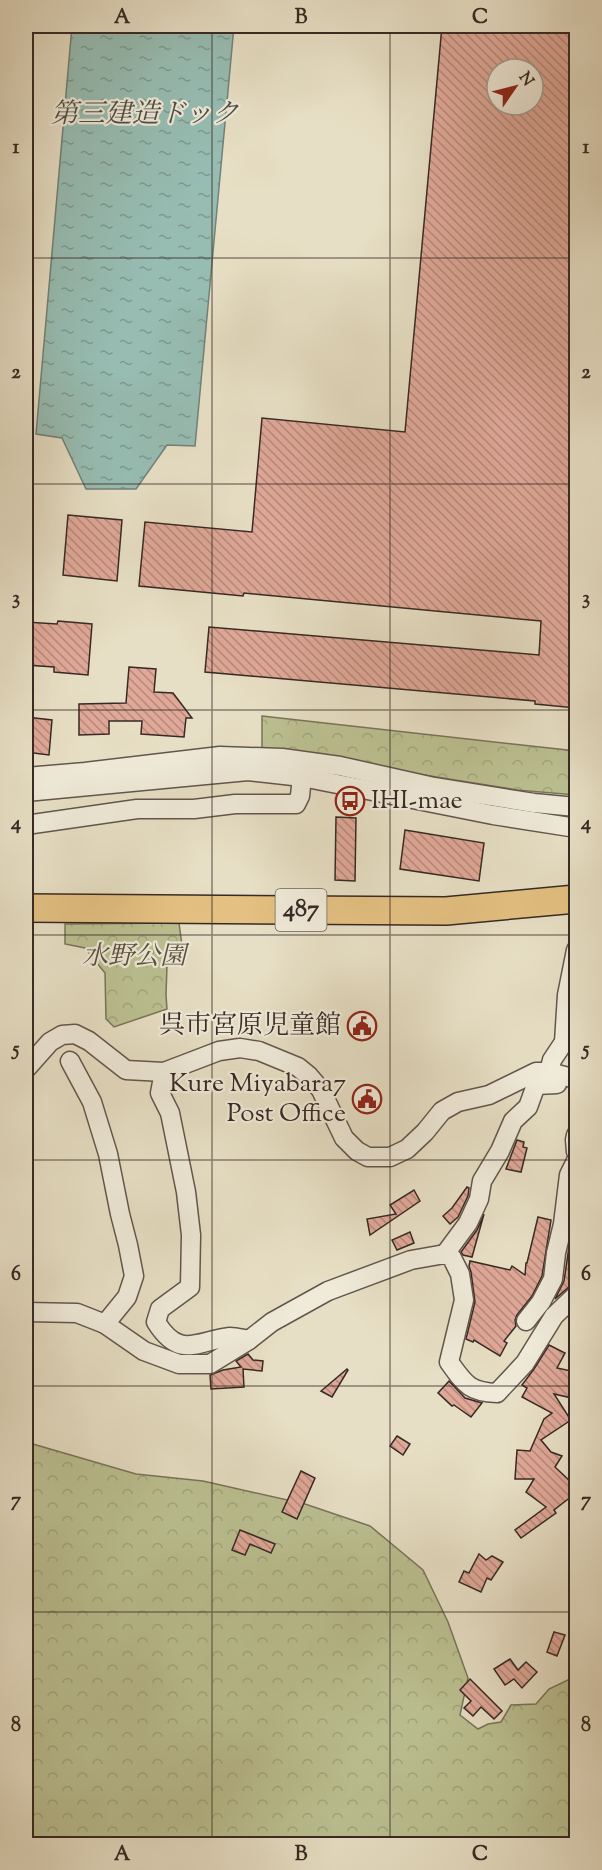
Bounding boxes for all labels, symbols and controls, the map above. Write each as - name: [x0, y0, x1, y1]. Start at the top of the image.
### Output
- text: A: [114, 4, 131, 33]
- text: B: [295, 4, 308, 33]
- text: C: [472, 4, 488, 33]
- north arrow: [485, 57, 545, 117]
- text: N: [512, 68, 538, 92]
- water label: 第三建造ドック: [51, 96, 239, 135]
- text: 1: [13, 134, 20, 163]
- text: 1: [583, 134, 590, 163]
- text: 2: [11, 359, 21, 388]
- text: 2: [581, 359, 591, 388]
- text: 3: [12, 585, 20, 614]
- text: 3: [582, 585, 590, 614]
- place label: IHI-mae: [371, 783, 463, 820]
- bus stop icon: IHI-mae: [334, 785, 366, 817]
- text: 4: [10, 810, 21, 839]
- text: 4: [580, 810, 591, 839]
- road number: 487: [276, 889, 326, 931]
- park label: 水野公園: [82, 939, 190, 976]
- place label: 呉市宮原児童館: [159, 1008, 341, 1045]
- public building icon: 呉市宮原児童館: [346, 1010, 378, 1042]
- text: 5: [11, 1036, 20, 1065]
- text: 5: [581, 1036, 590, 1065]
- place label: Kure Miyabara7 Post Office: [169, 1066, 346, 1133]
- public building icon: Kure Miyabara7 Post Office: [351, 1083, 383, 1115]
- text: 6: [11, 1261, 21, 1290]
- text: 6: [581, 1261, 591, 1290]
- text: 7: [11, 1487, 22, 1516]
- text: 7: [581, 1487, 592, 1516]
- text: 8: [11, 1712, 21, 1741]
- text: 8: [581, 1712, 591, 1741]
- text: A: [114, 1841, 131, 1870]
- text: B: [295, 1841, 308, 1870]
- text: C: [472, 1841, 488, 1870]

